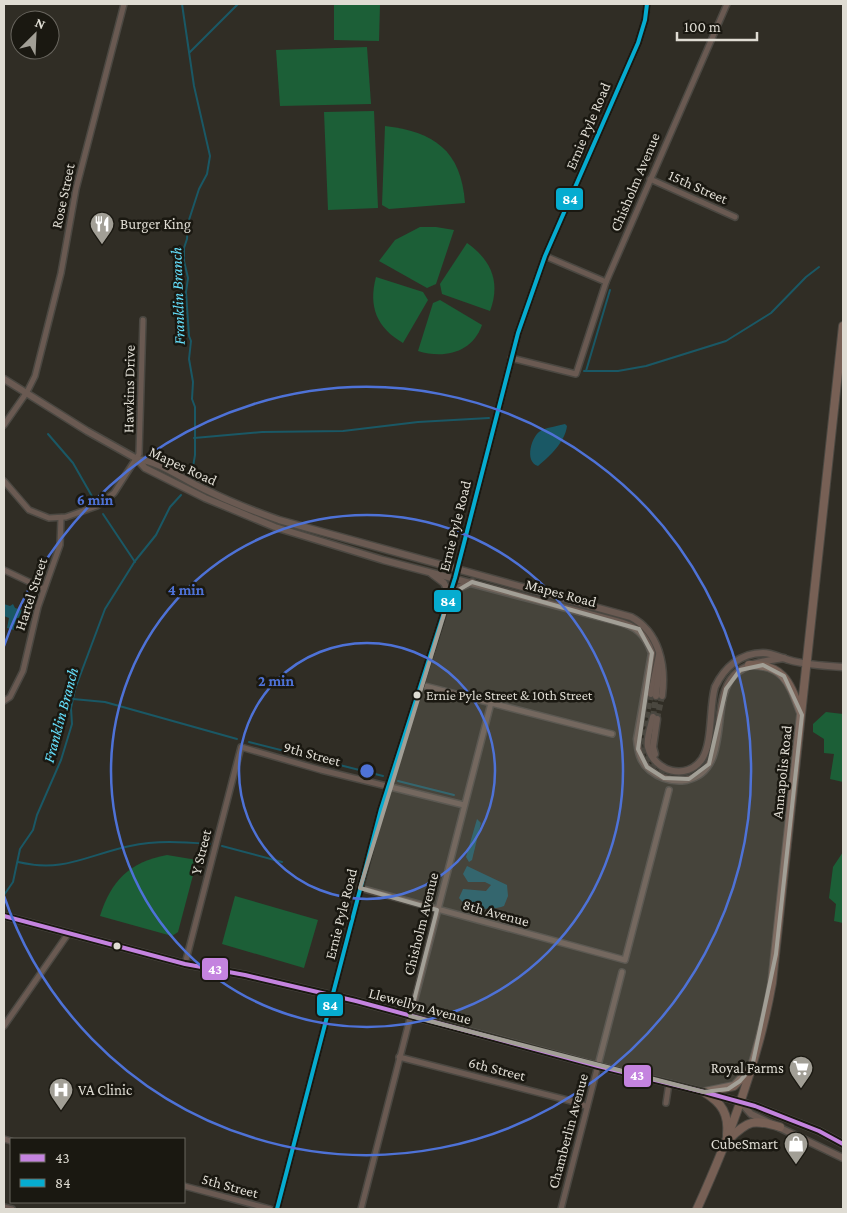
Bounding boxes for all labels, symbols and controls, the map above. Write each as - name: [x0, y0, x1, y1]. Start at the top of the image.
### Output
- north arrow: [10, 10, 60, 60]
- scale bar: [677, 10, 757, 42]
- text: N: [33, 14, 48, 33]
- text: 100 m: [684, 19, 721, 35]
- street label: Ernie Pyle Road: [562, 80, 615, 172]
- street label: Chisholm Avenue: [607, 130, 663, 234]
- street label: Rose Street: [48, 161, 78, 230]
- street label: 15th Street: [666, 167, 731, 208]
- line badge: 84: [555, 187, 584, 211]
- text: 84: [562, 191, 578, 207]
- restaurant icon: Burger King: [89, 211, 115, 245]
- place label: Burger King: [120, 216, 191, 233]
- water label: Franklin Branch: [167, 247, 188, 345]
- street label: Hawkins Drive: [120, 344, 138, 433]
- street label: Mapes Road: [146, 443, 220, 490]
- street label: Ernie Pyle Road: [436, 479, 475, 573]
- text: 6 min: [77, 492, 114, 508]
- street label: Hartel Street: [12, 555, 51, 632]
- street label: Mapes Road: [523, 576, 598, 611]
- text: 4 min: [168, 582, 205, 598]
- line badge: 84: [433, 589, 462, 613]
- text: 84: [440, 593, 456, 609]
- water label: Franklin Branch: [40, 665, 81, 765]
- text: 2 min: [258, 673, 294, 689]
- place label: Ernie Pyle Street & 10th Street: [426, 687, 593, 703]
- marker: Ernie Pyle Street & 10th Street: [412, 690, 422, 700]
- street label: Annapolis Road: [769, 724, 796, 820]
- street label: 9th Street: [282, 739, 343, 770]
- centre of rings: [358, 762, 376, 780]
- street label: Y Street: [188, 827, 215, 876]
- street label: Ernie Pyle Road: [322, 867, 361, 961]
- street label: Chisholm Avenue: [401, 871, 442, 977]
- street label: 8th Avenue: [461, 896, 531, 930]
- unlabelled marker: [112, 941, 122, 951]
- line badge: 43: [201, 957, 229, 981]
- text: 43: [208, 961, 222, 977]
- street label: Llewellyn Avenue: [367, 985, 473, 1028]
- line badge: 84: [316, 993, 344, 1017]
- text: 84: [322, 997, 338, 1013]
- street label: 6th Street: [467, 1054, 528, 1084]
- supermarket icon: Royal Farms: [788, 1055, 814, 1089]
- place label: Royal Farms: [711, 1060, 784, 1077]
- line badge: 43: [623, 1064, 652, 1088]
- text: 43: [630, 1067, 644, 1083]
- street label: Chamberlin Avenue: [545, 1071, 591, 1190]
- hospital icon: VA Clinic: [48, 1077, 74, 1111]
- place label: VA Clinic: [78, 1082, 133, 1098]
- shop icon: CubeSmart: [783, 1131, 809, 1165]
- place label: CubeSmart: [711, 1136, 779, 1152]
- legend: [10, 1138, 185, 1203]
- text: 43: [55, 1150, 70, 1166]
- street label: 5th Street: [200, 1171, 261, 1201]
- text: 84: [55, 1175, 71, 1191]

